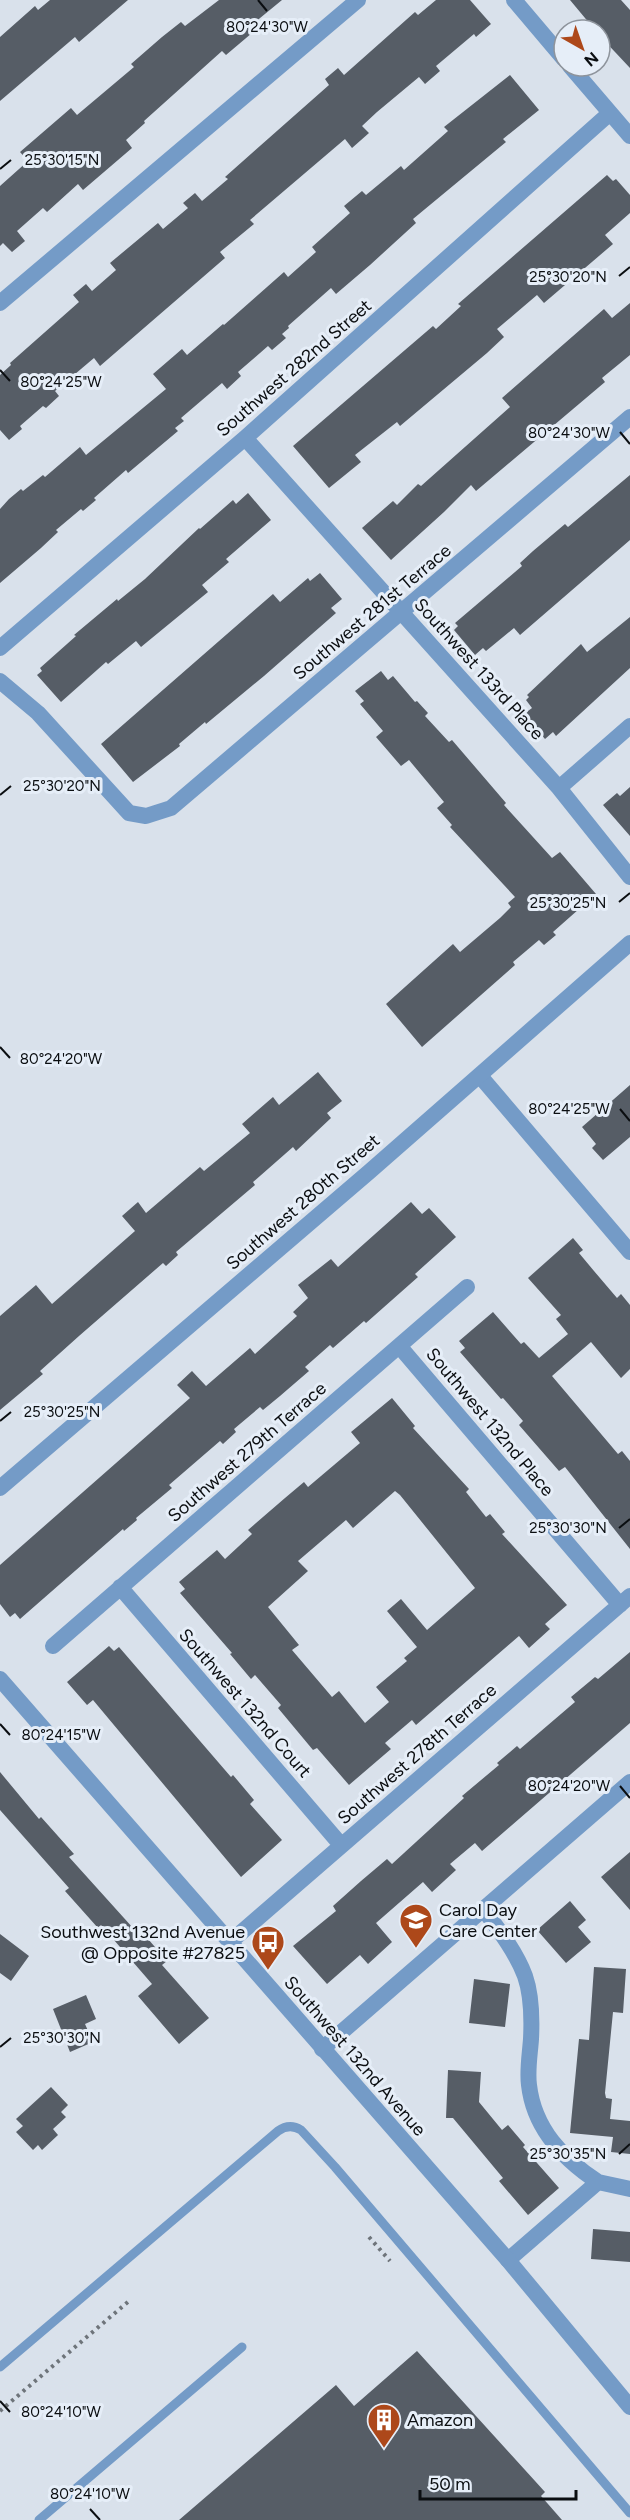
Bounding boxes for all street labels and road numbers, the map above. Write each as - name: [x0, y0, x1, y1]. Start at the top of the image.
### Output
- street label: Southwest 282nd Street: [212, 295, 376, 441]
- street label: Southwest 281st Terrace: [289, 539, 456, 685]
- street label: Southwest 133rd Place: [410, 594, 548, 744]
- street label: Southwest 280th Street: [222, 1129, 384, 1275]
- street label: Southwest 132nd Place: [421, 1343, 559, 1501]
- street label: Southwest 279th Terrace: [163, 1377, 331, 1527]
- street label: Southwest 132nd Court: [174, 1624, 316, 1782]
- street label: Southwest 278th Terrace: [333, 1679, 501, 1829]
- street label: Southwest 132nd Avenue: [280, 1971, 431, 2141]

